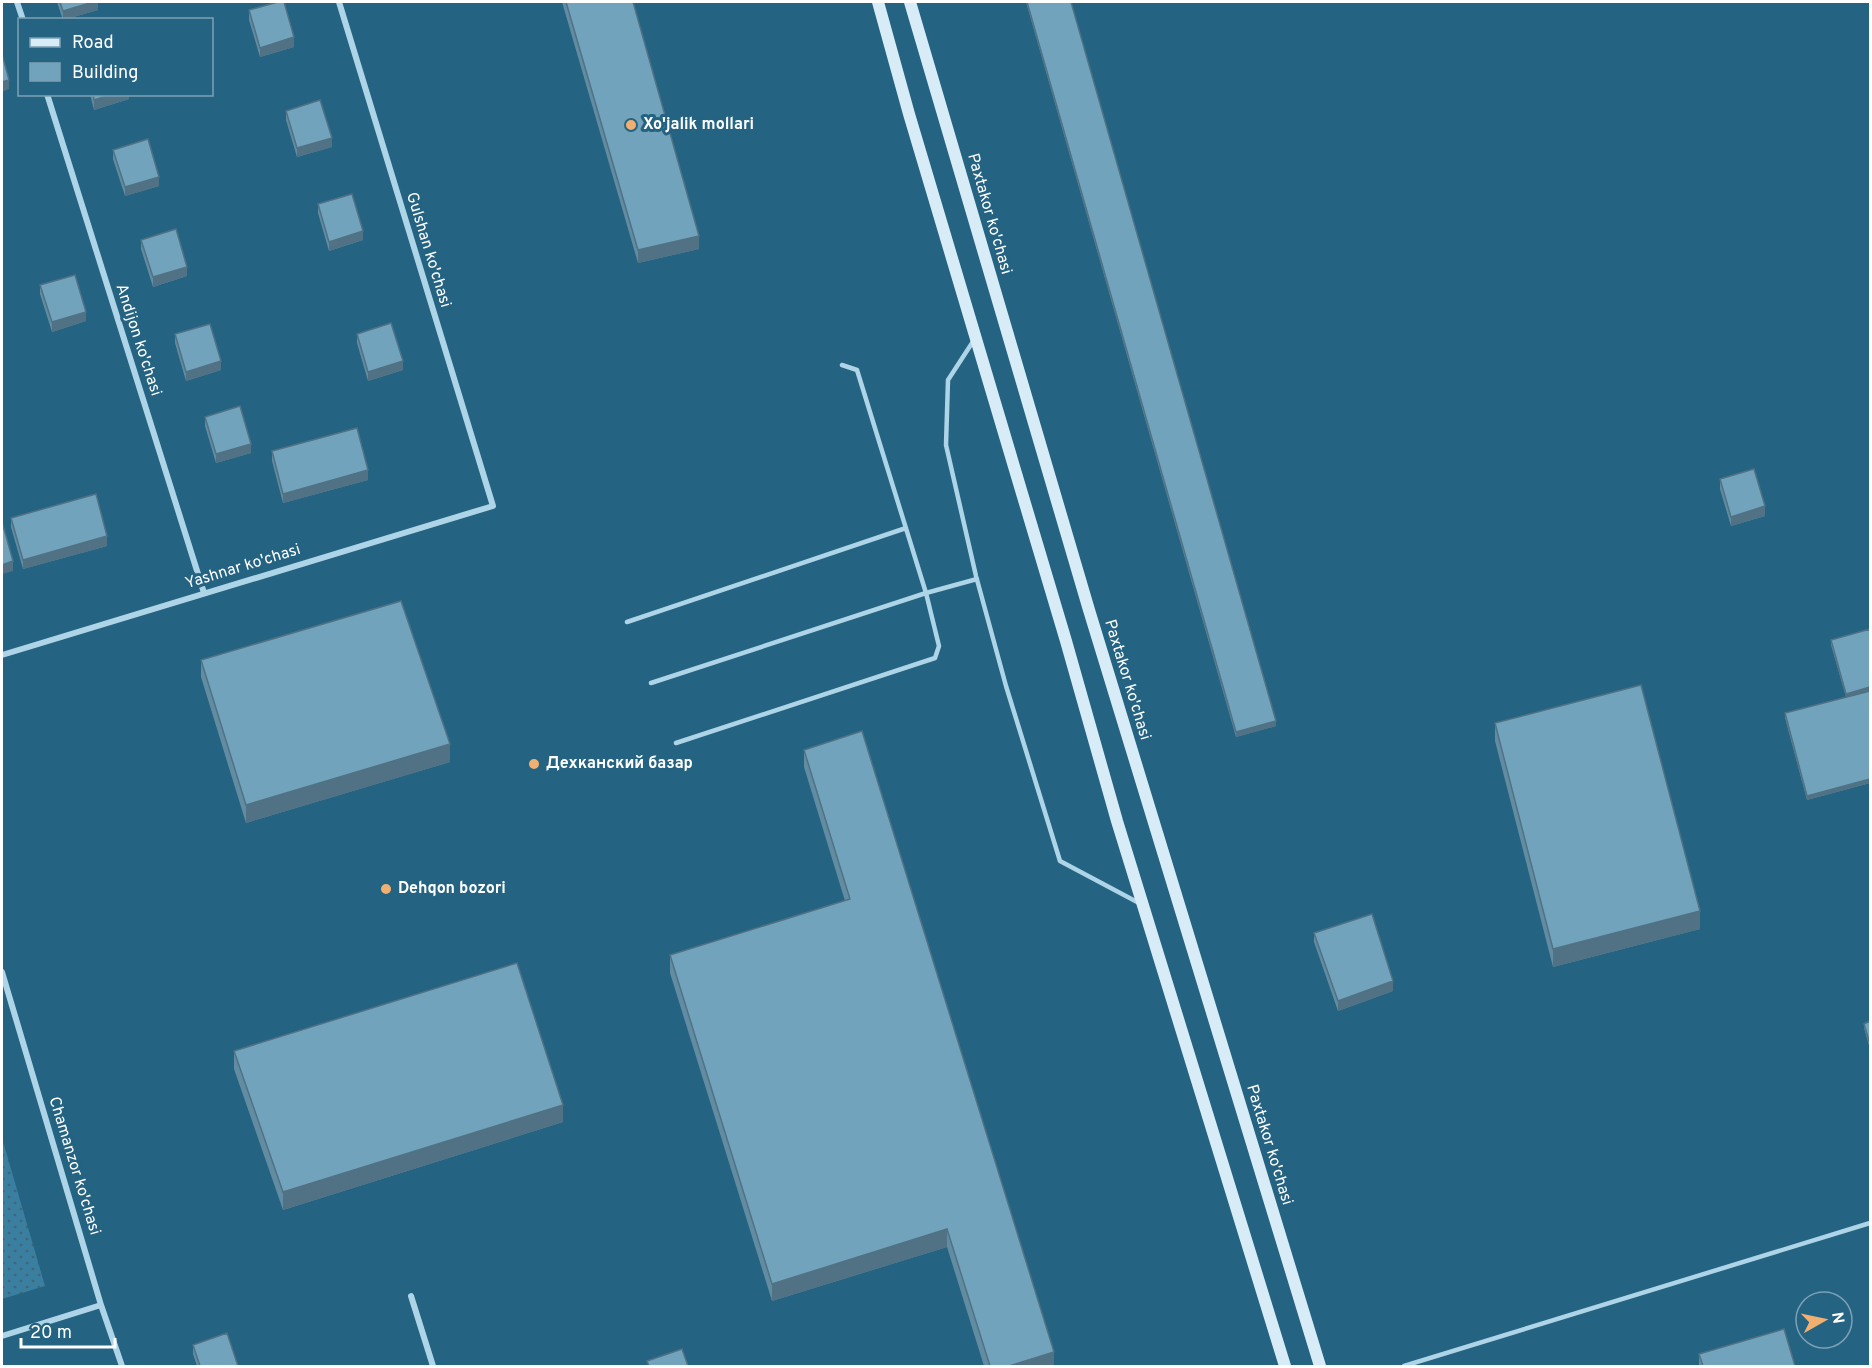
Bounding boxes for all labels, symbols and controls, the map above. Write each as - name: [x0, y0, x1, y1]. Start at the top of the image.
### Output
- legend: [18, 18, 213, 96]
- text: Road: [72, 32, 114, 55]
- text: Building: [72, 62, 138, 85]
- place label: Xo'jalik mollari: [643, 115, 754, 135]
- marker: Xo'jalik mollari: [624, 118, 638, 132]
- street label: Paxtakor ko'chasi: [962, 151, 1016, 277]
- street label: Gulshan ko'chasi: [401, 190, 455, 310]
- street label: Andijon ko'chasi: [110, 281, 166, 399]
- street label: Yashnar ko'chasi: [183, 540, 303, 594]
- street label: Paxtakor ko'chasi: [1099, 617, 1155, 743]
- place label: Дехканский базар: [546, 754, 693, 774]
- marker: Дехканский базар: [527, 757, 541, 771]
- place label: Dehqon bozori: [398, 879, 506, 899]
- marker: Dehqon bozori: [379, 882, 393, 896]
- street label: Paxtakor ko'chasi: [1241, 1082, 1297, 1208]
- street label: Chamanzor ko'chasi: [43, 1094, 105, 1238]
- north arrow: [1794, 1290, 1854, 1350]
- scale bar: [21, 1311, 116, 1349]
- text: N: [1826, 1311, 1848, 1325]
- text: 20 m: [30, 1322, 72, 1345]

